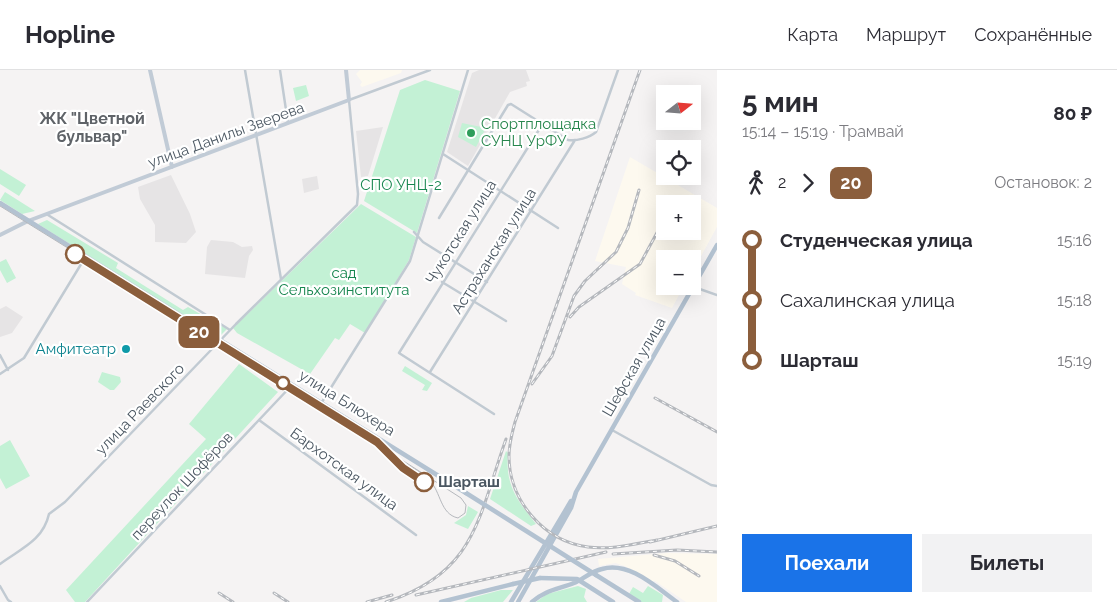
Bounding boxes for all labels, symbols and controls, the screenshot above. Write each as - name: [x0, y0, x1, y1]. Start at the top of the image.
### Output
- text: Hopline: [25, 20, 115, 49]
- text: Карта: [787, 24, 838, 45]
- text: Маршрут: [866, 24, 946, 45]
- text: Сохранённые: [974, 24, 1092, 45]
- north arrow: [656, 85, 701, 130]
- map controls: [656, 85, 701, 295]
- text: 5 мин: [742, 86, 819, 119]
- street label: улица Данилы Зверева: [145, 98, 307, 172]
- text: 80 ₽: [1053, 102, 1092, 124]
- district label: ЖК "Цветной бульвар": [39, 109, 145, 146]
- place label: Спортплощадка СУНЦ УрФУ: [481, 115, 596, 150]
- text: 15:14 – 15:19 · Трамвай: [742, 122, 904, 141]
- marker: Спортплощадка СУНЦ УрФУ: [465, 127, 477, 139]
- button: locate: [656, 140, 701, 185]
- icon: walk: [742, 169, 770, 197]
- icon: forward: [794, 169, 822, 197]
- text: 20: [840, 172, 862, 193]
- text: 2: [778, 173, 786, 192]
- text: Остановок: 2: [994, 173, 1092, 192]
- park label: СПО УНЦ-2: [360, 176, 442, 194]
- street label: Чукотская улица: [422, 177, 500, 287]
- street label: Астраханская улица: [448, 185, 540, 317]
- button: +: [656, 195, 701, 240]
- text: Студенческая улица: [780, 229, 973, 251]
- text: 15:16: [1057, 231, 1092, 250]
- unlabelled marker: [65, 244, 85, 264]
- button: −: [656, 250, 701, 295]
- park label: сад Сельхозинститута: [279, 264, 409, 299]
- text: Сахалинская улица: [780, 289, 955, 311]
- text: 15:18: [1057, 291, 1092, 310]
- street label: Шефская улица: [598, 314, 670, 420]
- line badge: 20: [176, 316, 222, 348]
- text: 20: [188, 321, 210, 342]
- place label: Амфитеатр: [36, 340, 116, 358]
- marker: Амфитеатр: [120, 343, 132, 355]
- text: Шарташ: [780, 349, 859, 371]
- text: 15:19: [1057, 351, 1092, 370]
- street label: улица Раевского: [92, 360, 188, 458]
- street label: улица Блюхера: [296, 366, 398, 440]
- unlabelled marker: [276, 376, 290, 390]
- street label: Бархотская улица: [287, 424, 401, 514]
- street label: переулок Шофёров: [127, 428, 237, 544]
- marker: Шарташ: [414, 472, 434, 492]
- place label: Шарташ: [438, 473, 500, 491]
- button: Поехали: [742, 534, 912, 592]
- button: Билеты: [922, 534, 1092, 592]

